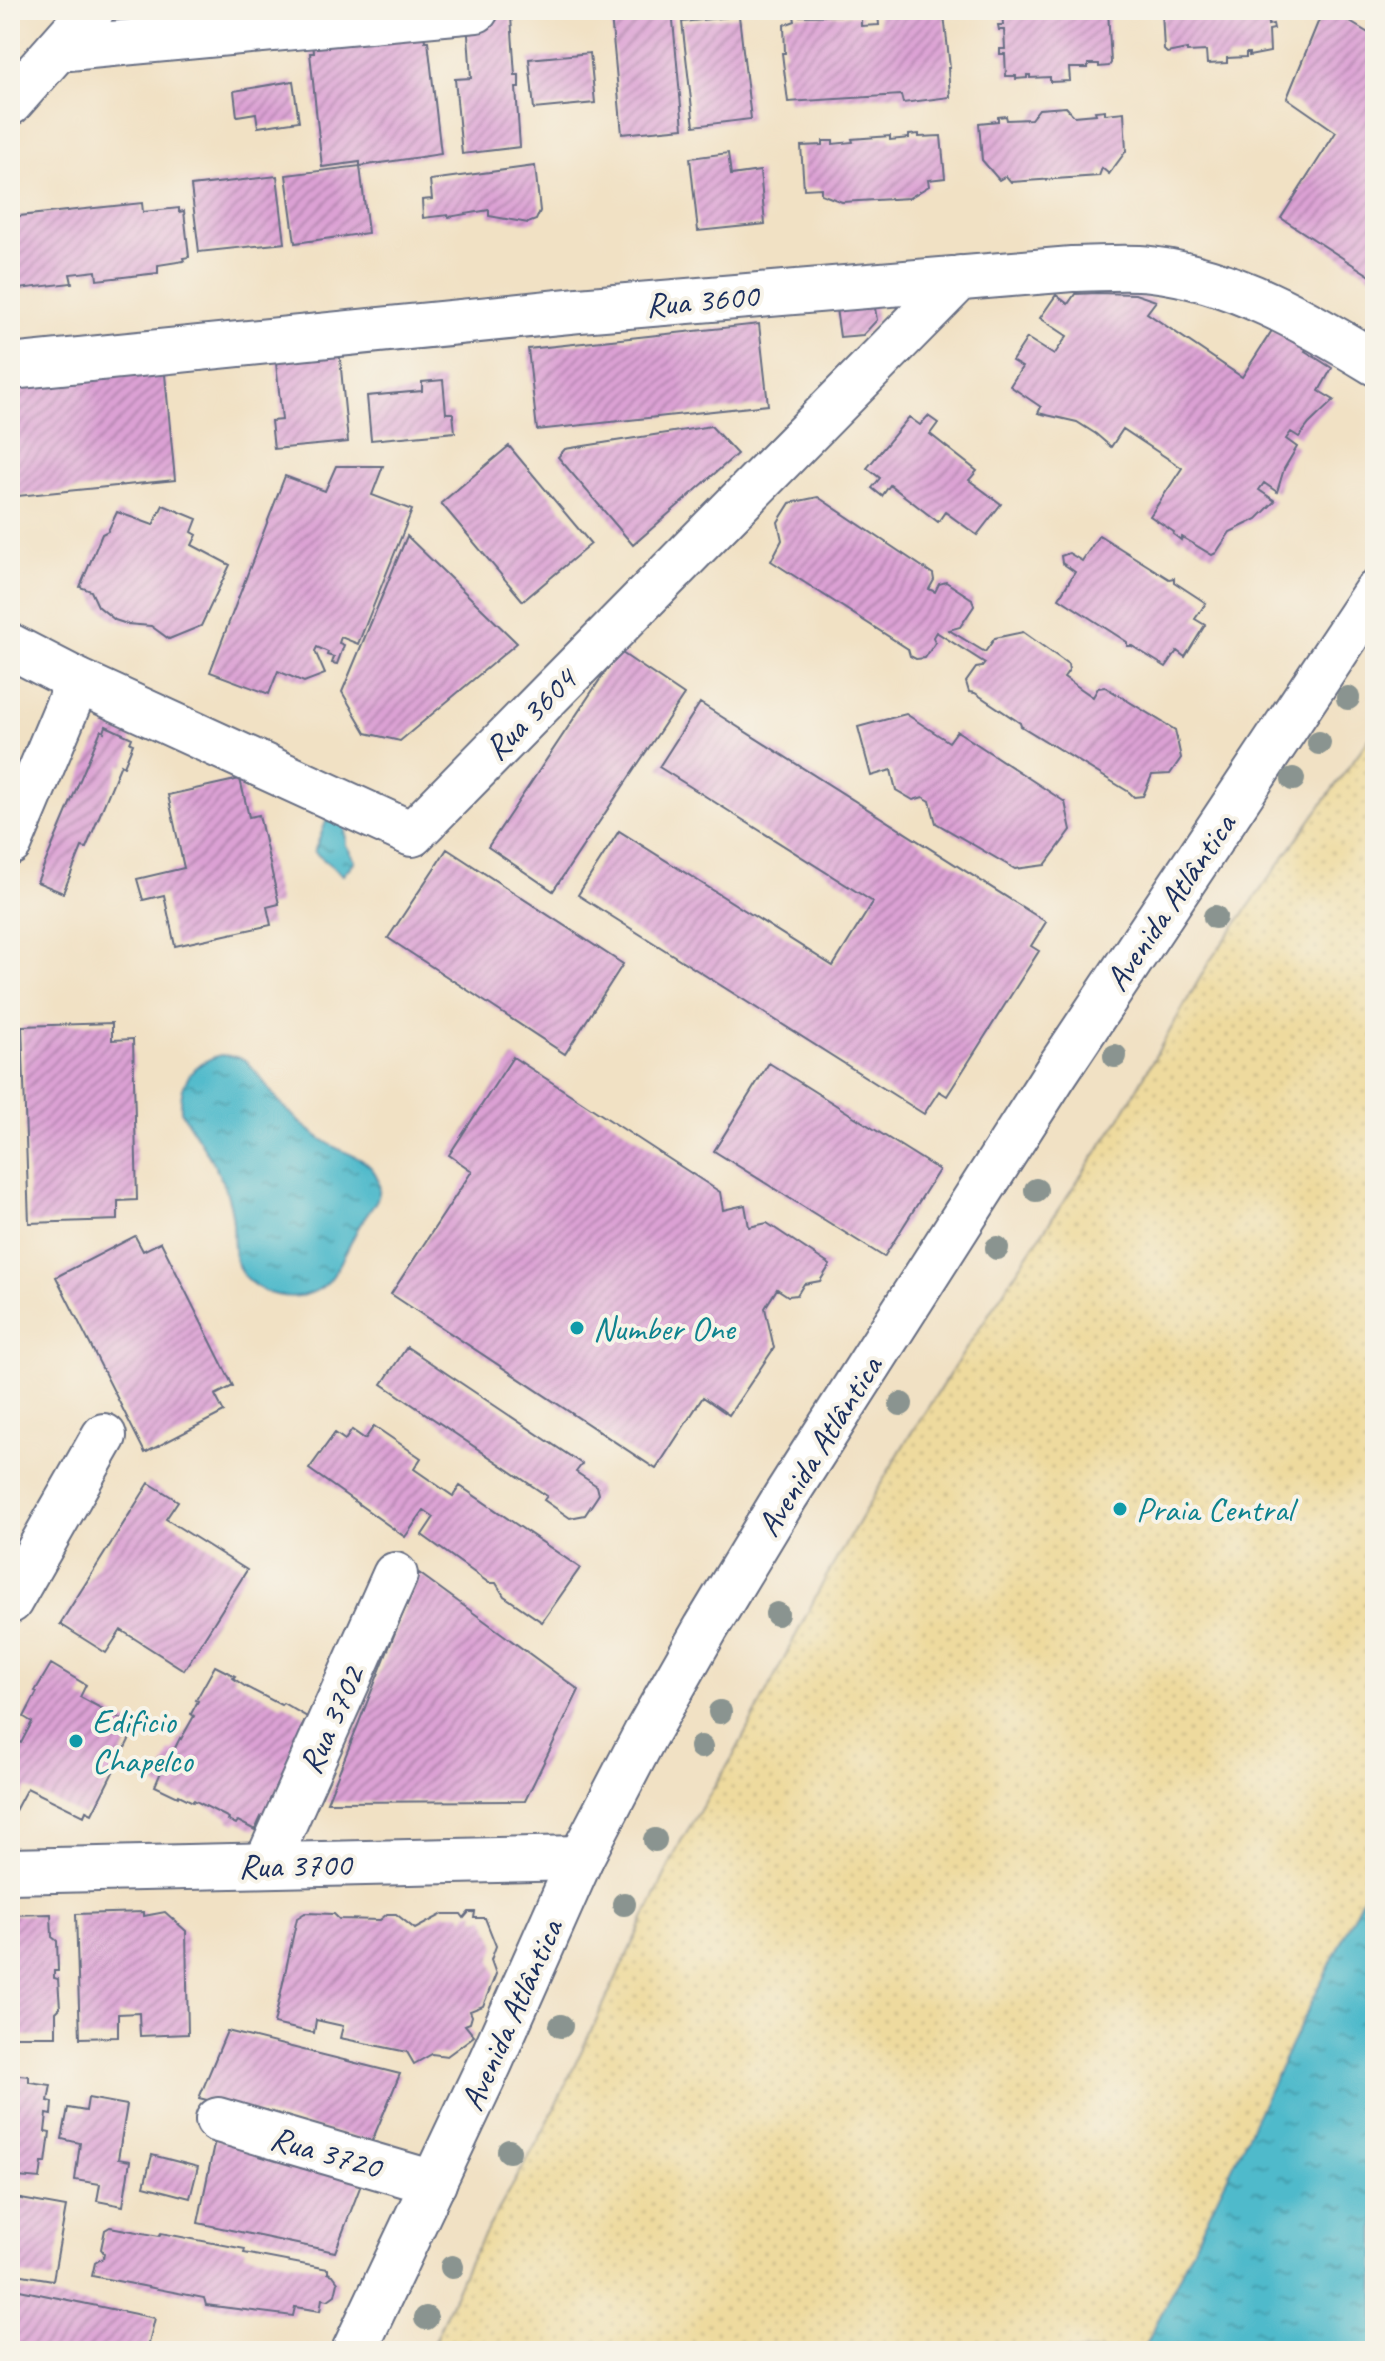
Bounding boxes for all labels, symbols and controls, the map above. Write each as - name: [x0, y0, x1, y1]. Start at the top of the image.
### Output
- street label: Rua 3600: [644, 273, 763, 326]
- street label: Rua 3604: [475, 656, 588, 769]
- street label: Avenida Atlântica: [1095, 803, 1246, 999]
- place label: Number One: [593, 1307, 736, 1350]
- marker: Number One: [568, 1319, 586, 1337]
- street label: Avenida Atlântica: [747, 1346, 893, 1544]
- place label: Praia Central: [1136, 1488, 1299, 1531]
- marker: Praia Central: [1111, 1500, 1129, 1518]
- street label: Rua 3702: [288, 1657, 375, 1780]
- place label: Edificio Chapelco: [92, 1700, 194, 1782]
- marker: Edificio Chapelco: [67, 1732, 85, 1750]
- street label: Rua 3700: [238, 1842, 355, 1887]
- street label: Avenida Atlântica: [450, 1911, 573, 2117]
- street label: Rua 3720: [266, 2116, 389, 2189]

